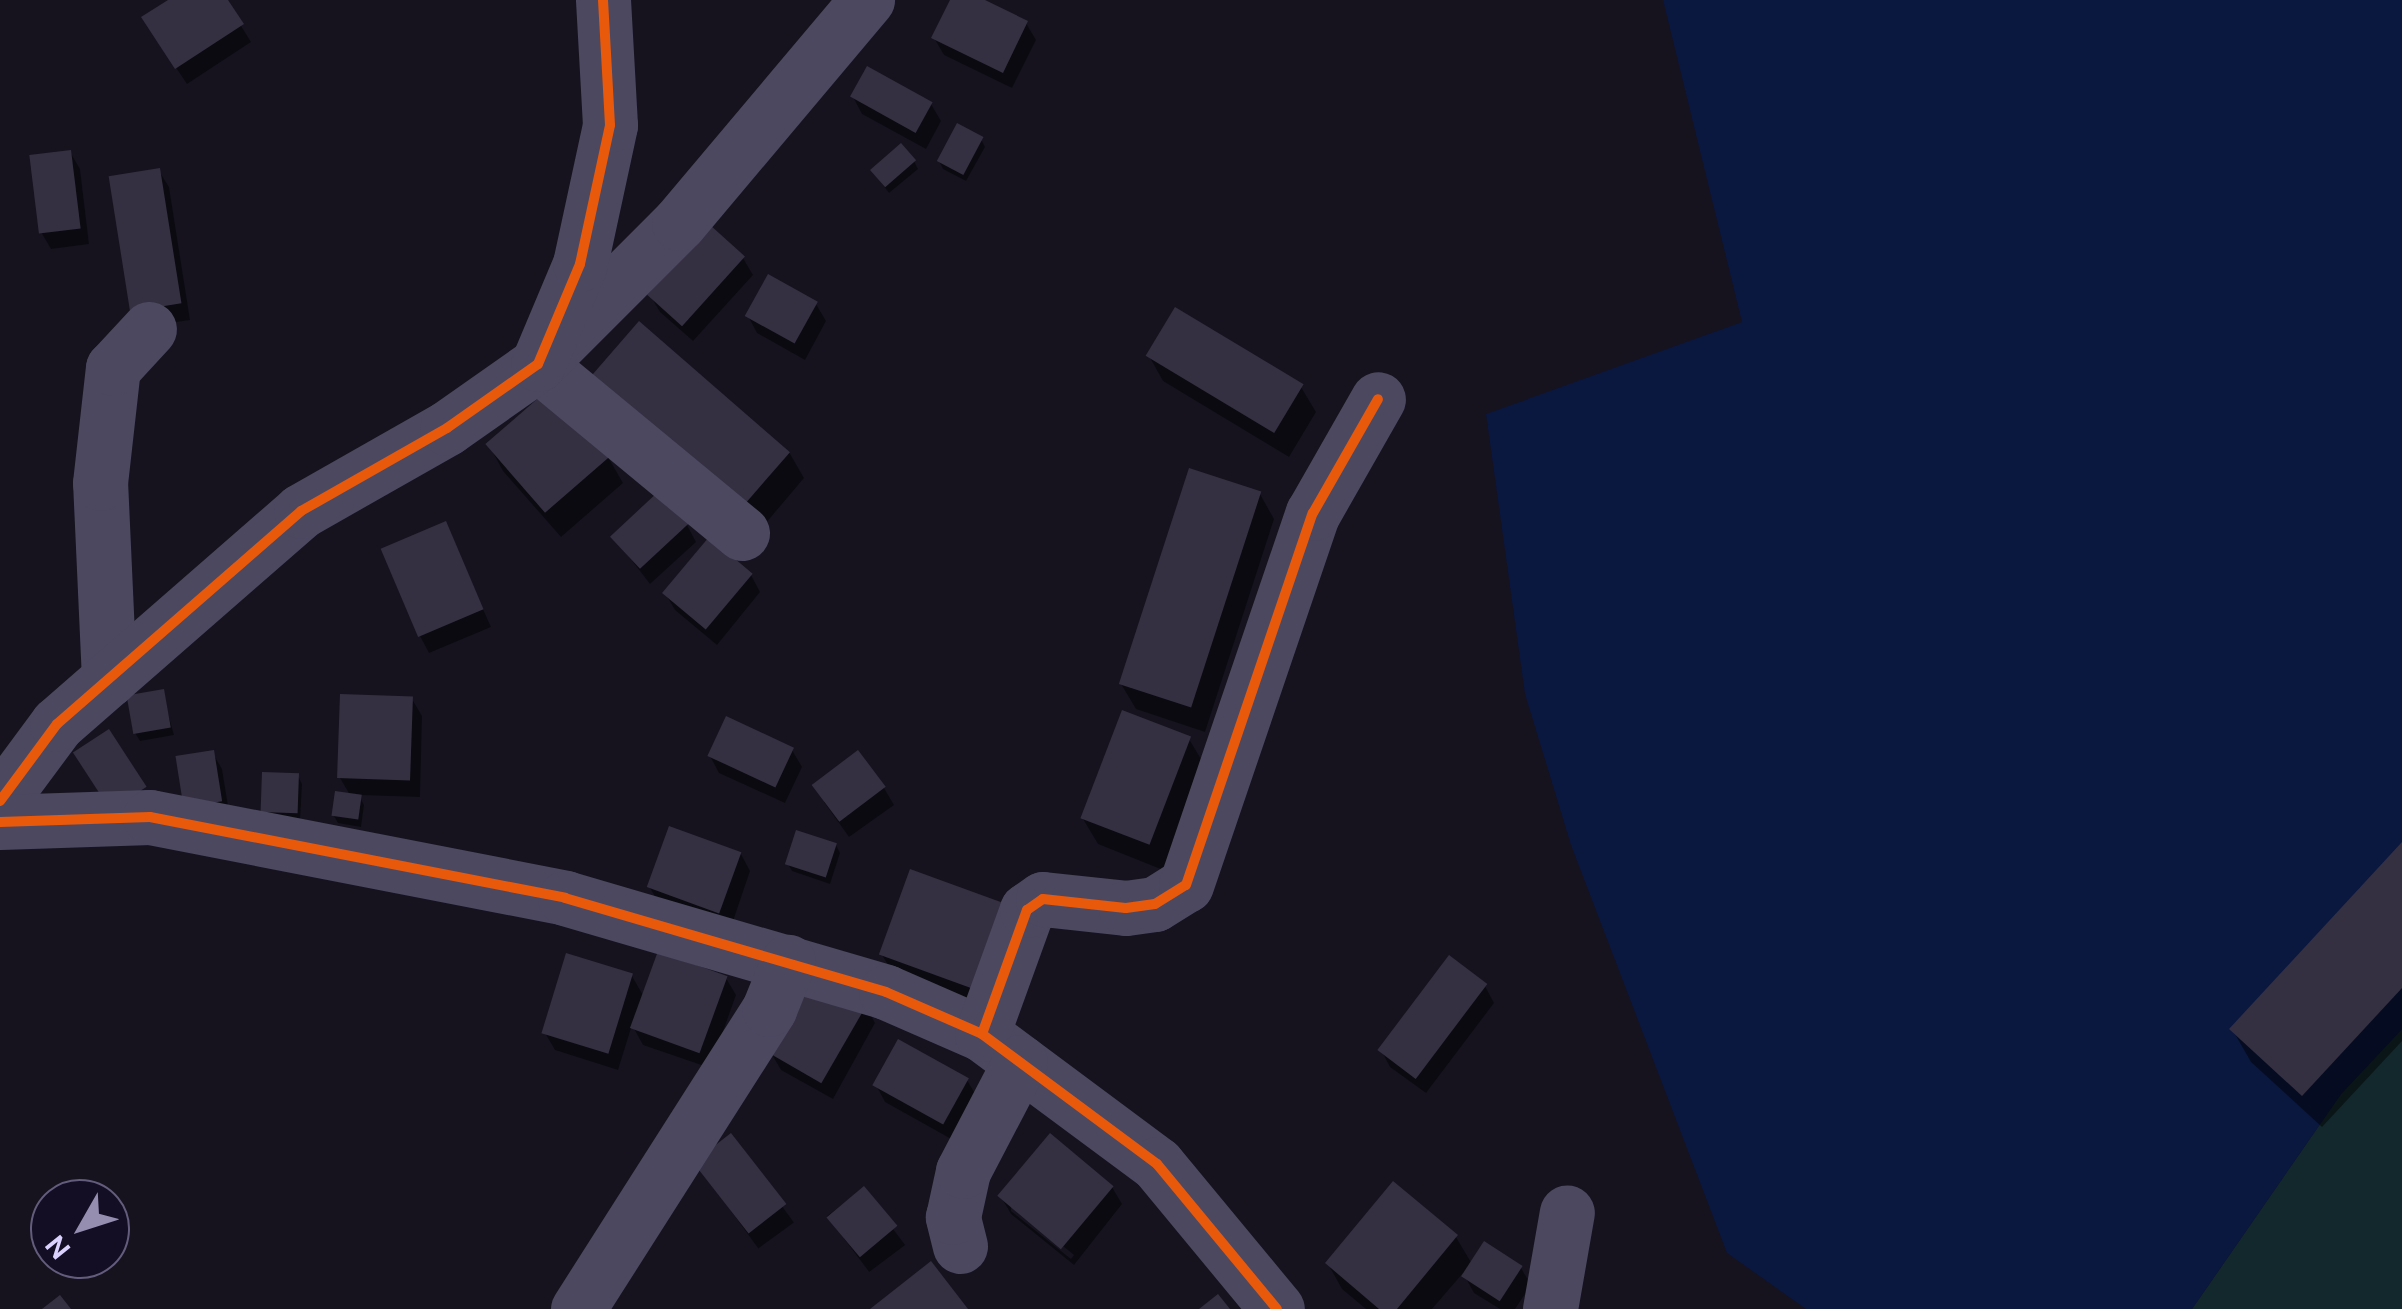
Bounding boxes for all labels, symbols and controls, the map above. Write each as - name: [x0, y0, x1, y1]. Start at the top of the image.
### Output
- north arrow: [30, 1179, 130, 1279]
- text: N: [37, 1227, 79, 1267]

